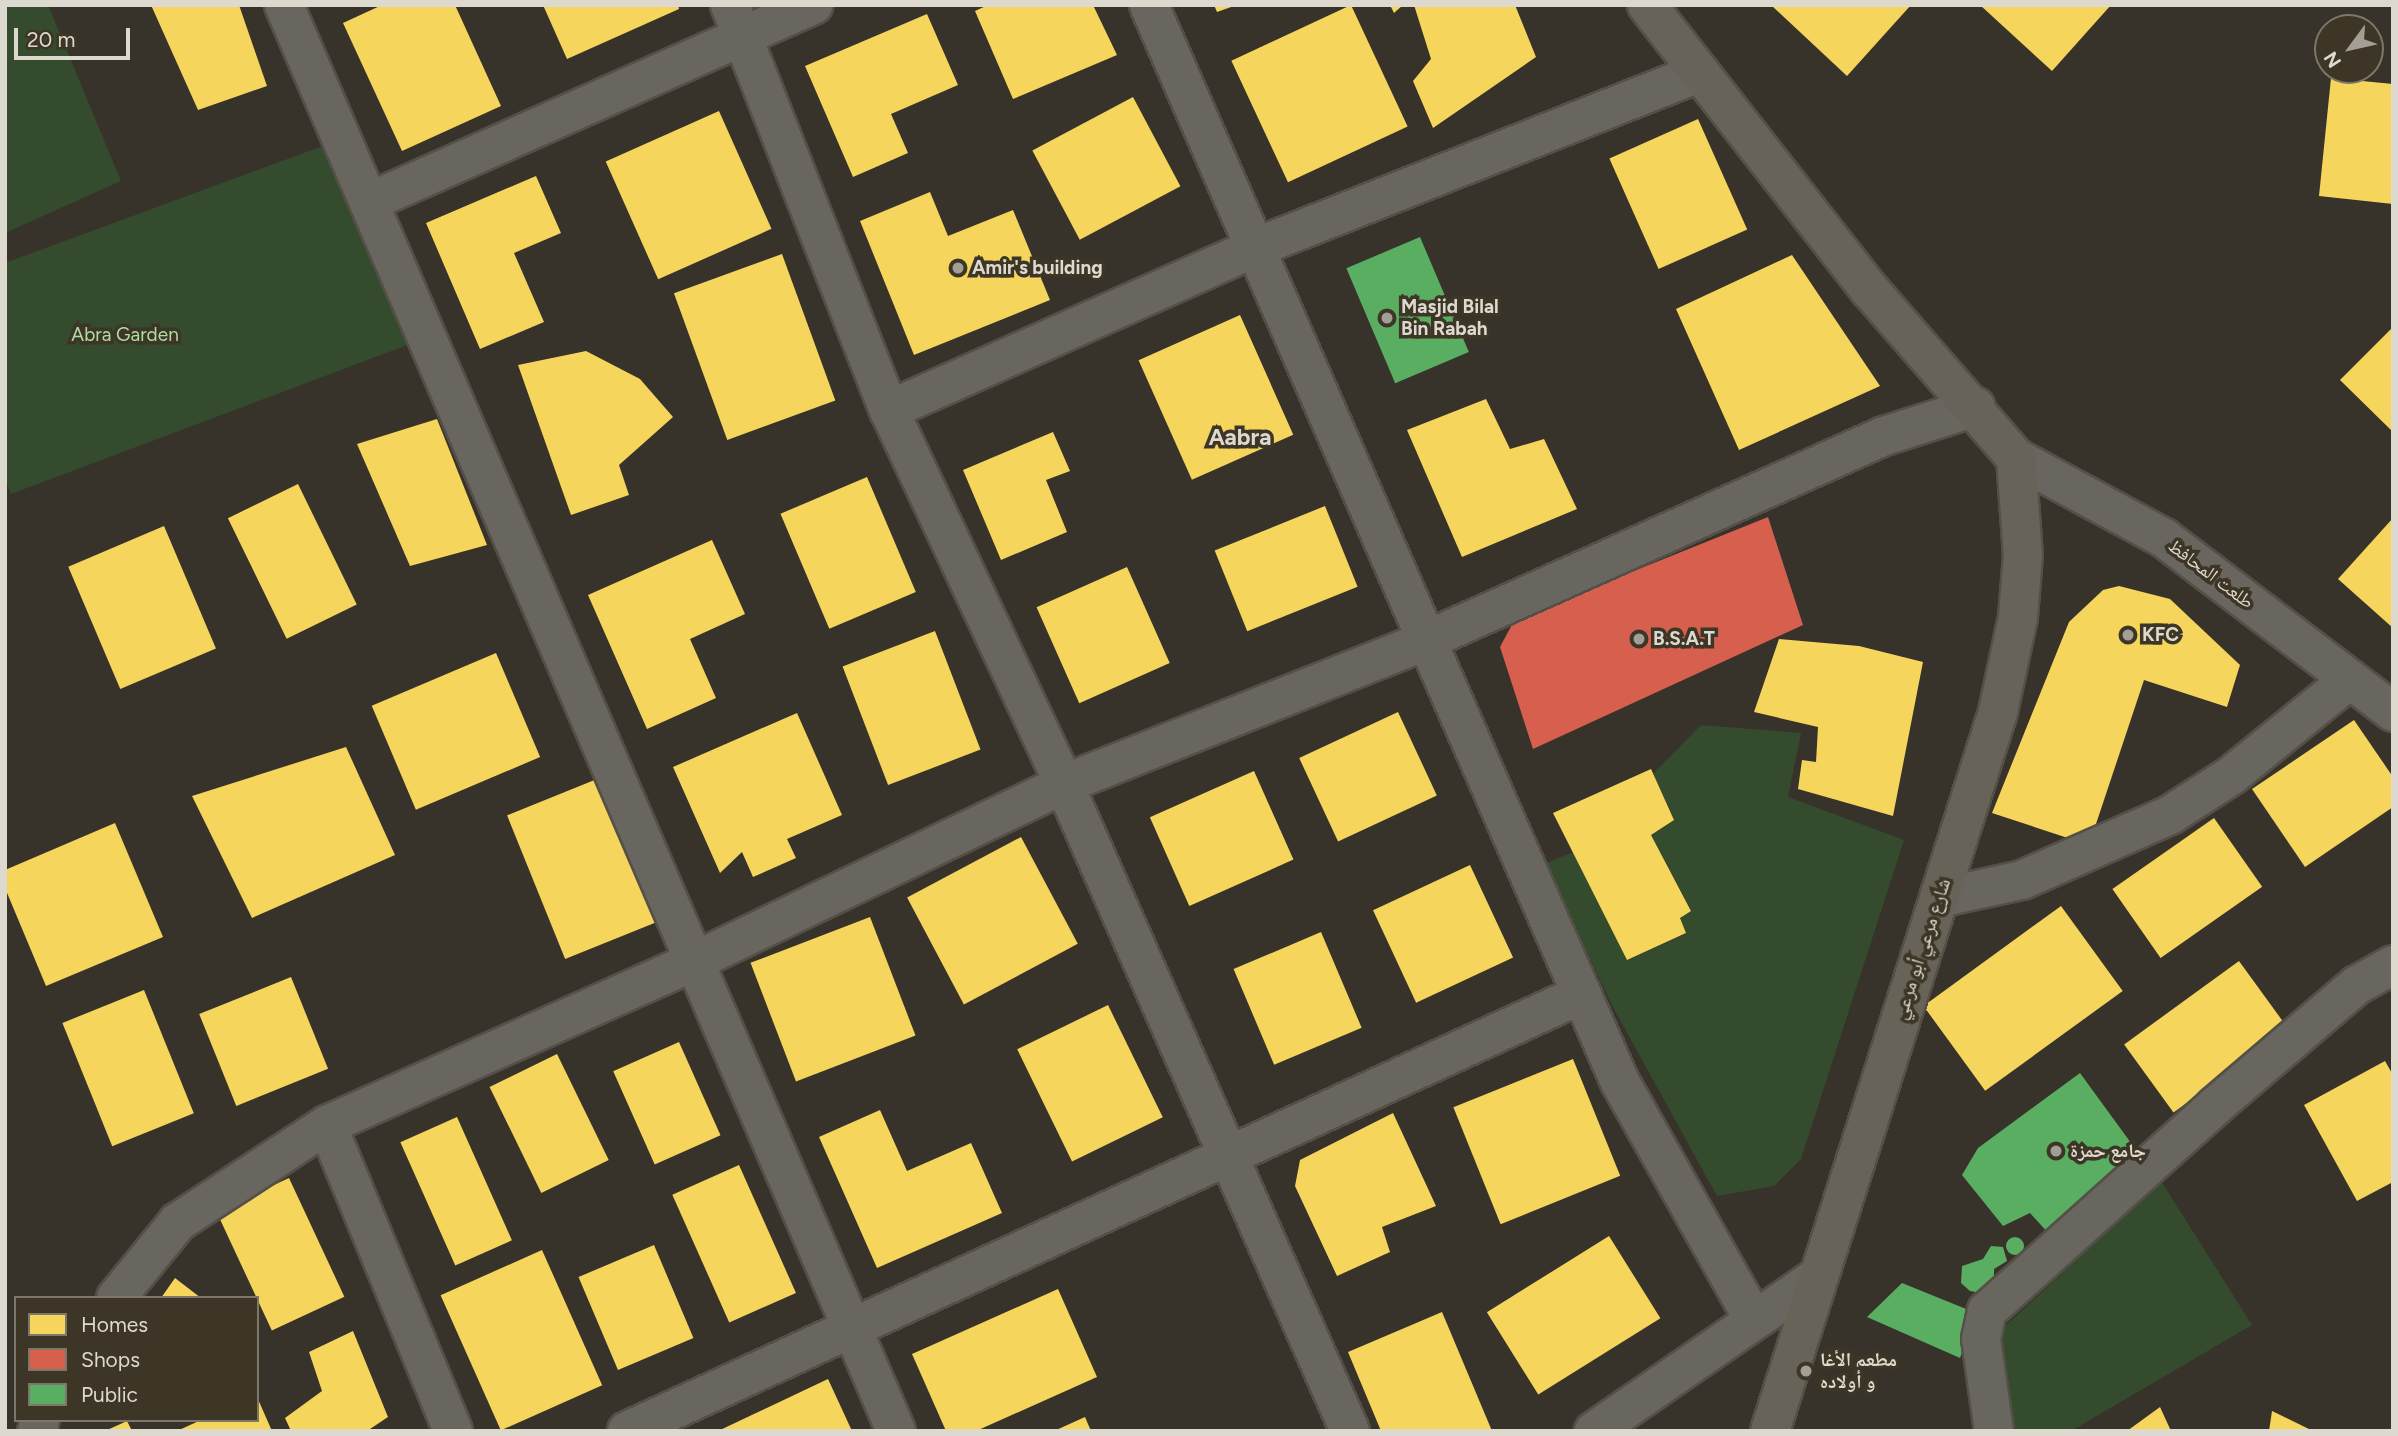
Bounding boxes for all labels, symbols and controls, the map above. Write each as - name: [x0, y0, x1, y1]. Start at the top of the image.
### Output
- scale bar: [18, 14, 133, 58]
- north arrow: [2314, 14, 2384, 84]
- text: 20 m: [27, 27, 75, 52]
- text: N: [2319, 47, 2346, 72]
- place label: Amir's building: [972, 257, 1103, 279]
- marker: Amir's building: [950, 260, 966, 276]
- place label: Masjid Bilal Bin Rabah: [1401, 296, 1499, 340]
- marker: Masjid Bilal Bin Rabah: [1379, 310, 1395, 326]
- park label: Abra Garden: [71, 324, 179, 346]
- district label: Aabra: [1208, 423, 1272, 451]
- street label: طلعت المحافظ: [2163, 534, 2259, 614]
- place label: KFC: [2142, 624, 2179, 646]
- marker: KFC: [2120, 627, 2136, 643]
- place label: B.S.A.T: [1653, 628, 1715, 650]
- marker: B.S.A.T: [1631, 631, 1647, 647]
- street label: شارع مرعي أبو مرعي: [1888, 876, 1956, 1022]
- place label: جامع حمزة: [2070, 1140, 2146, 1162]
- marker: جامع حمزة: [2048, 1143, 2064, 1159]
- legend: [14, 1296, 259, 1422]
- text: Homes: [81, 1312, 148, 1337]
- text: Shops: [81, 1347, 140, 1372]
- place label: مطعم الأغا و أولاده: [1820, 1349, 1897, 1393]
- marker: مطعم الأغا و أولاده: [1798, 1363, 1814, 1379]
- text: Public: [81, 1382, 138, 1407]

